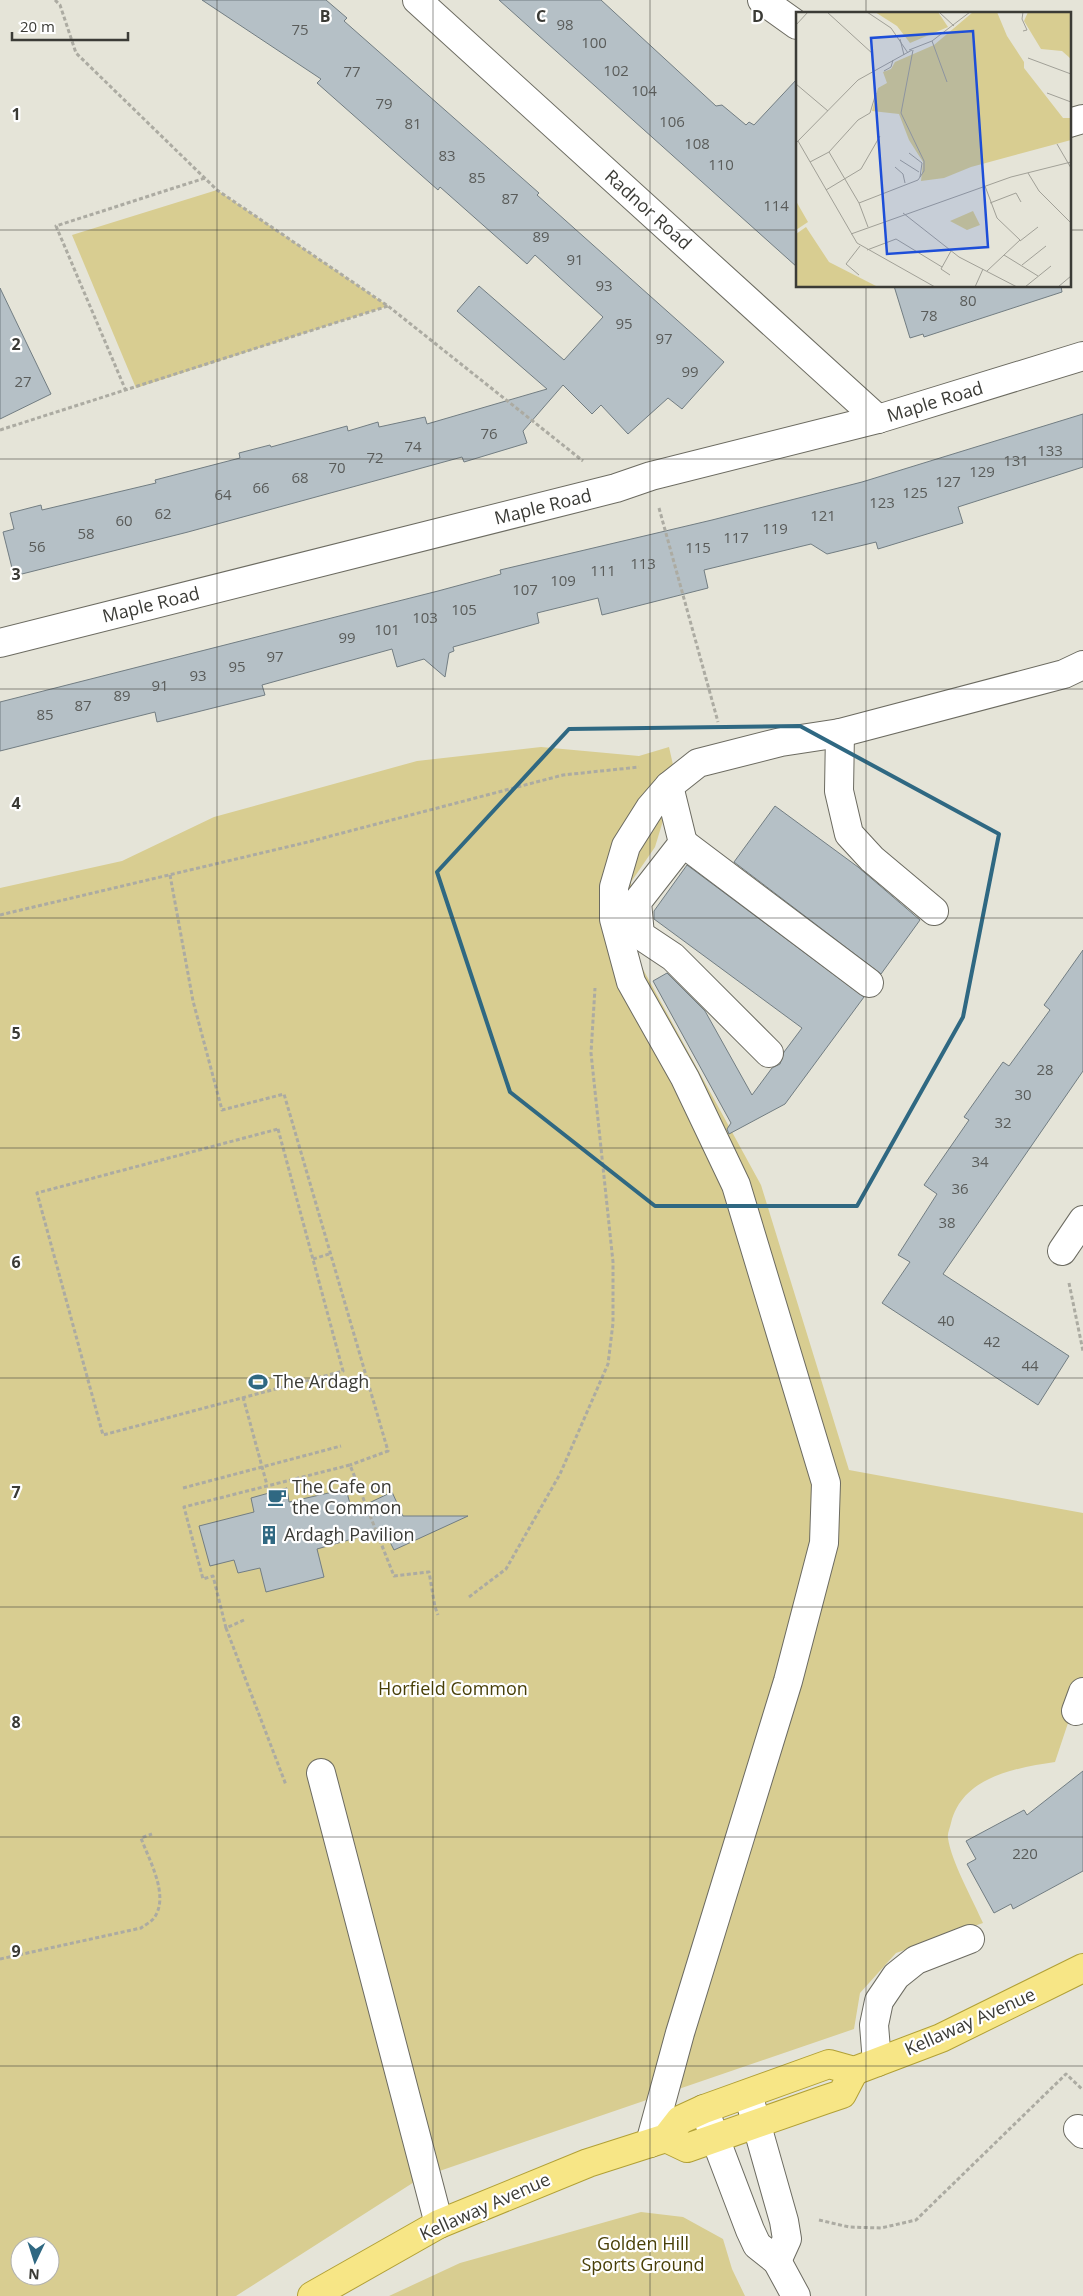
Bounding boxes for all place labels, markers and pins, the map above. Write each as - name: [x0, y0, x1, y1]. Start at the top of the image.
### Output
- place label: The Ardagh: [273, 1369, 369, 1393]
- sports icon: The Ardagh: [247, 1371, 269, 1393]
- place label: The Cafe on the Common: [292, 1474, 402, 1519]
- cafe icon: The Cafe on the Common: [266, 1486, 288, 1508]
- place label: Ardagh Pavilion: [284, 1522, 415, 1546]
- building icon: Ardagh Pavilion: [258, 1524, 280, 1546]

